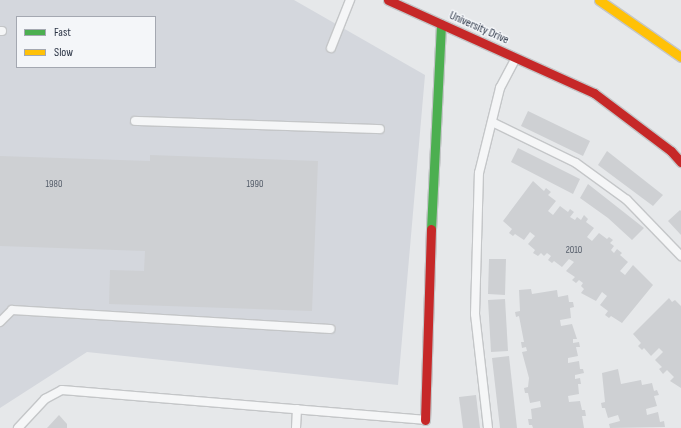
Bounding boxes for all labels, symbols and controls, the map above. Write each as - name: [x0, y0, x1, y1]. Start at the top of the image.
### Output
- street label: University Drive: [447, 8, 511, 48]
- legend: [16, 16, 156, 68]
- text: Fast: [54, 25, 71, 40]
- text: Slow: [54, 45, 73, 60]
- house number: 1980: [46, 179, 62, 191]
- house number: 1990: [247, 179, 263, 191]
- house number: 2010: [566, 245, 582, 257]

